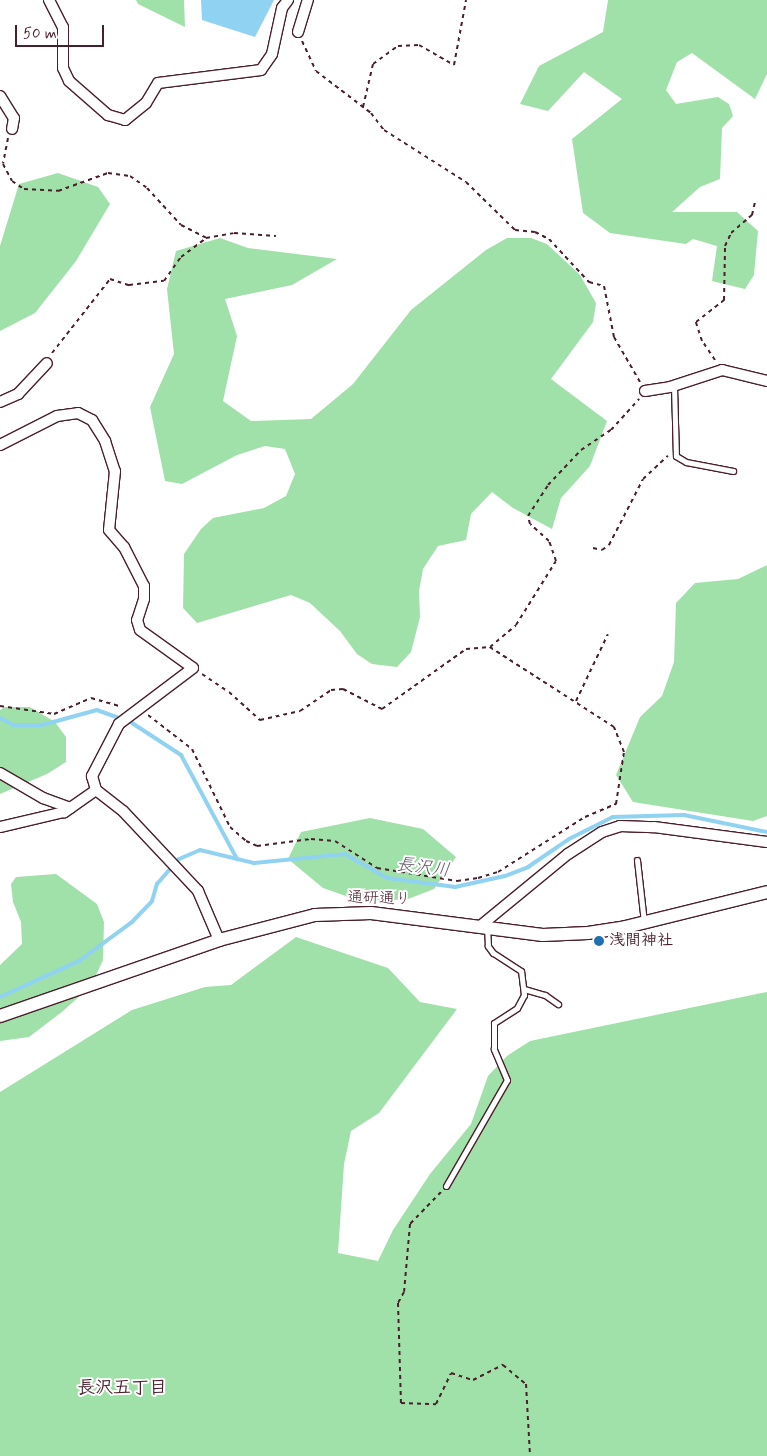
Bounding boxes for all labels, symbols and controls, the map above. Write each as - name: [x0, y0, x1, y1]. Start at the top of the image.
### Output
- scale bar: [18, 15, 106, 47]
- text: 50 m: [23, 24, 57, 44]
- water label: 長沢川: [395, 854, 451, 882]
- street label: 通研通り: [347, 888, 411, 910]
- place label: 浅間神社: [609, 931, 673, 951]
- marker: 浅間神社: [593, 935, 605, 947]
- district label: 長沢五丁目: [77, 1377, 167, 1399]

